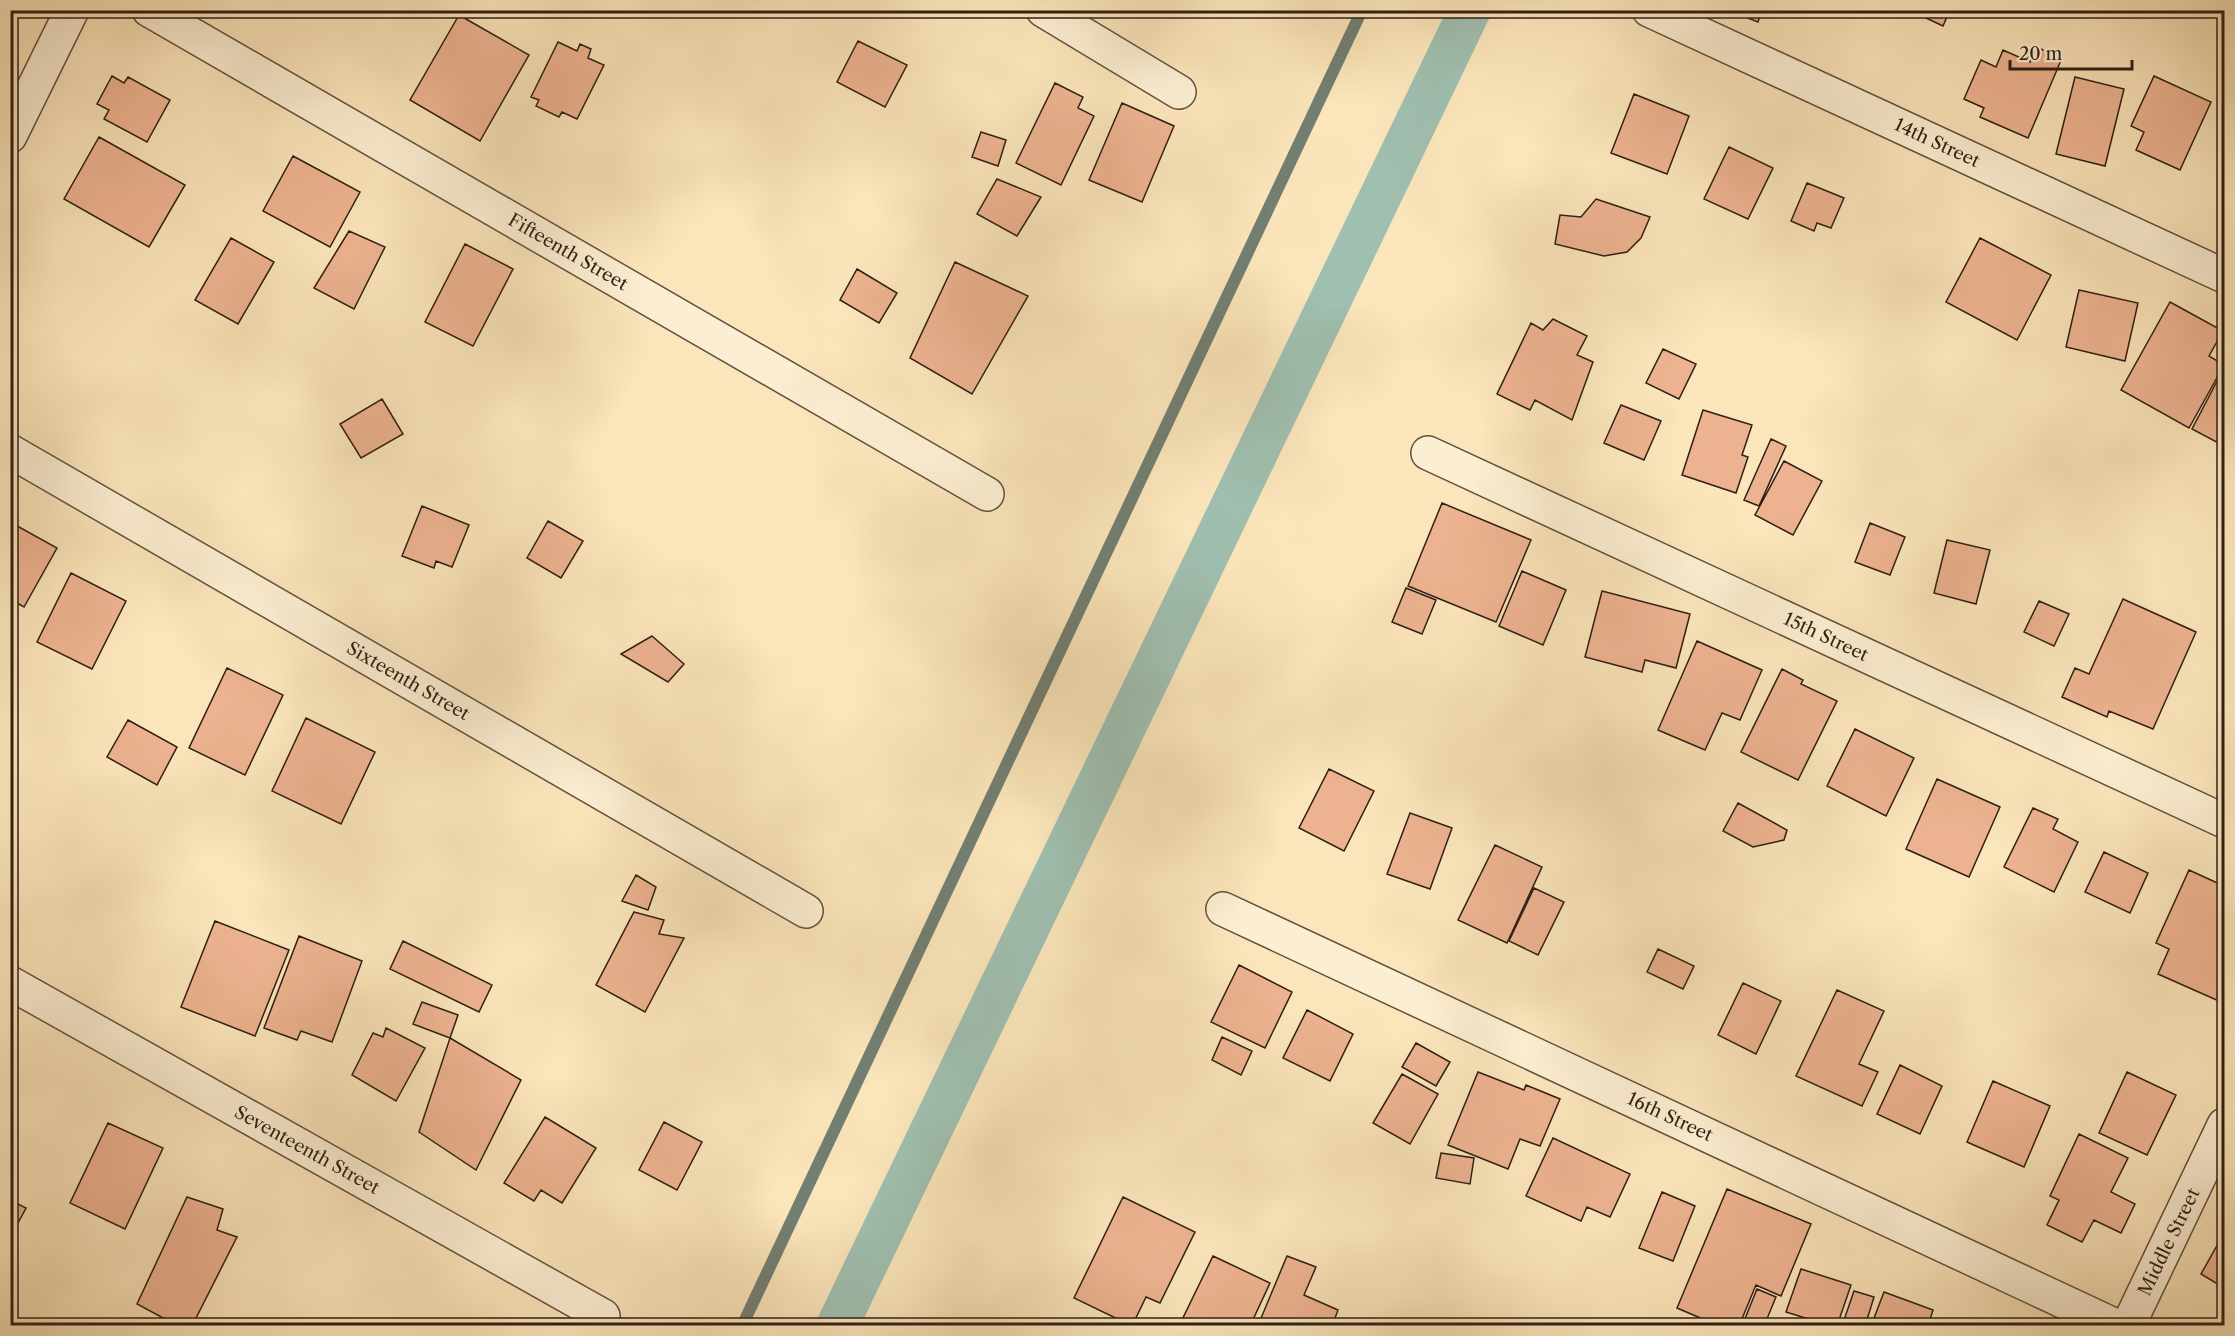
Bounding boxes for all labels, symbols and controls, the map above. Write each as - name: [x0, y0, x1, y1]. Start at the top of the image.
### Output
- scale bar: [2010, 33, 2132, 71]
- text: 20 m: [2019, 43, 2063, 65]
- street label: 14th Street: [1891, 114, 1984, 173]
- street label: Fifteenth Street: [504, 209, 632, 295]
- street label: 15th Street: [1780, 608, 1872, 666]
- street label: Sixteenth Street: [343, 637, 474, 725]
- street label: 16th Street: [1624, 1088, 1717, 1147]
- street label: Seventeenth Street: [231, 1101, 384, 1199]
- street label: Middle Street: [2134, 1184, 2205, 1299]

